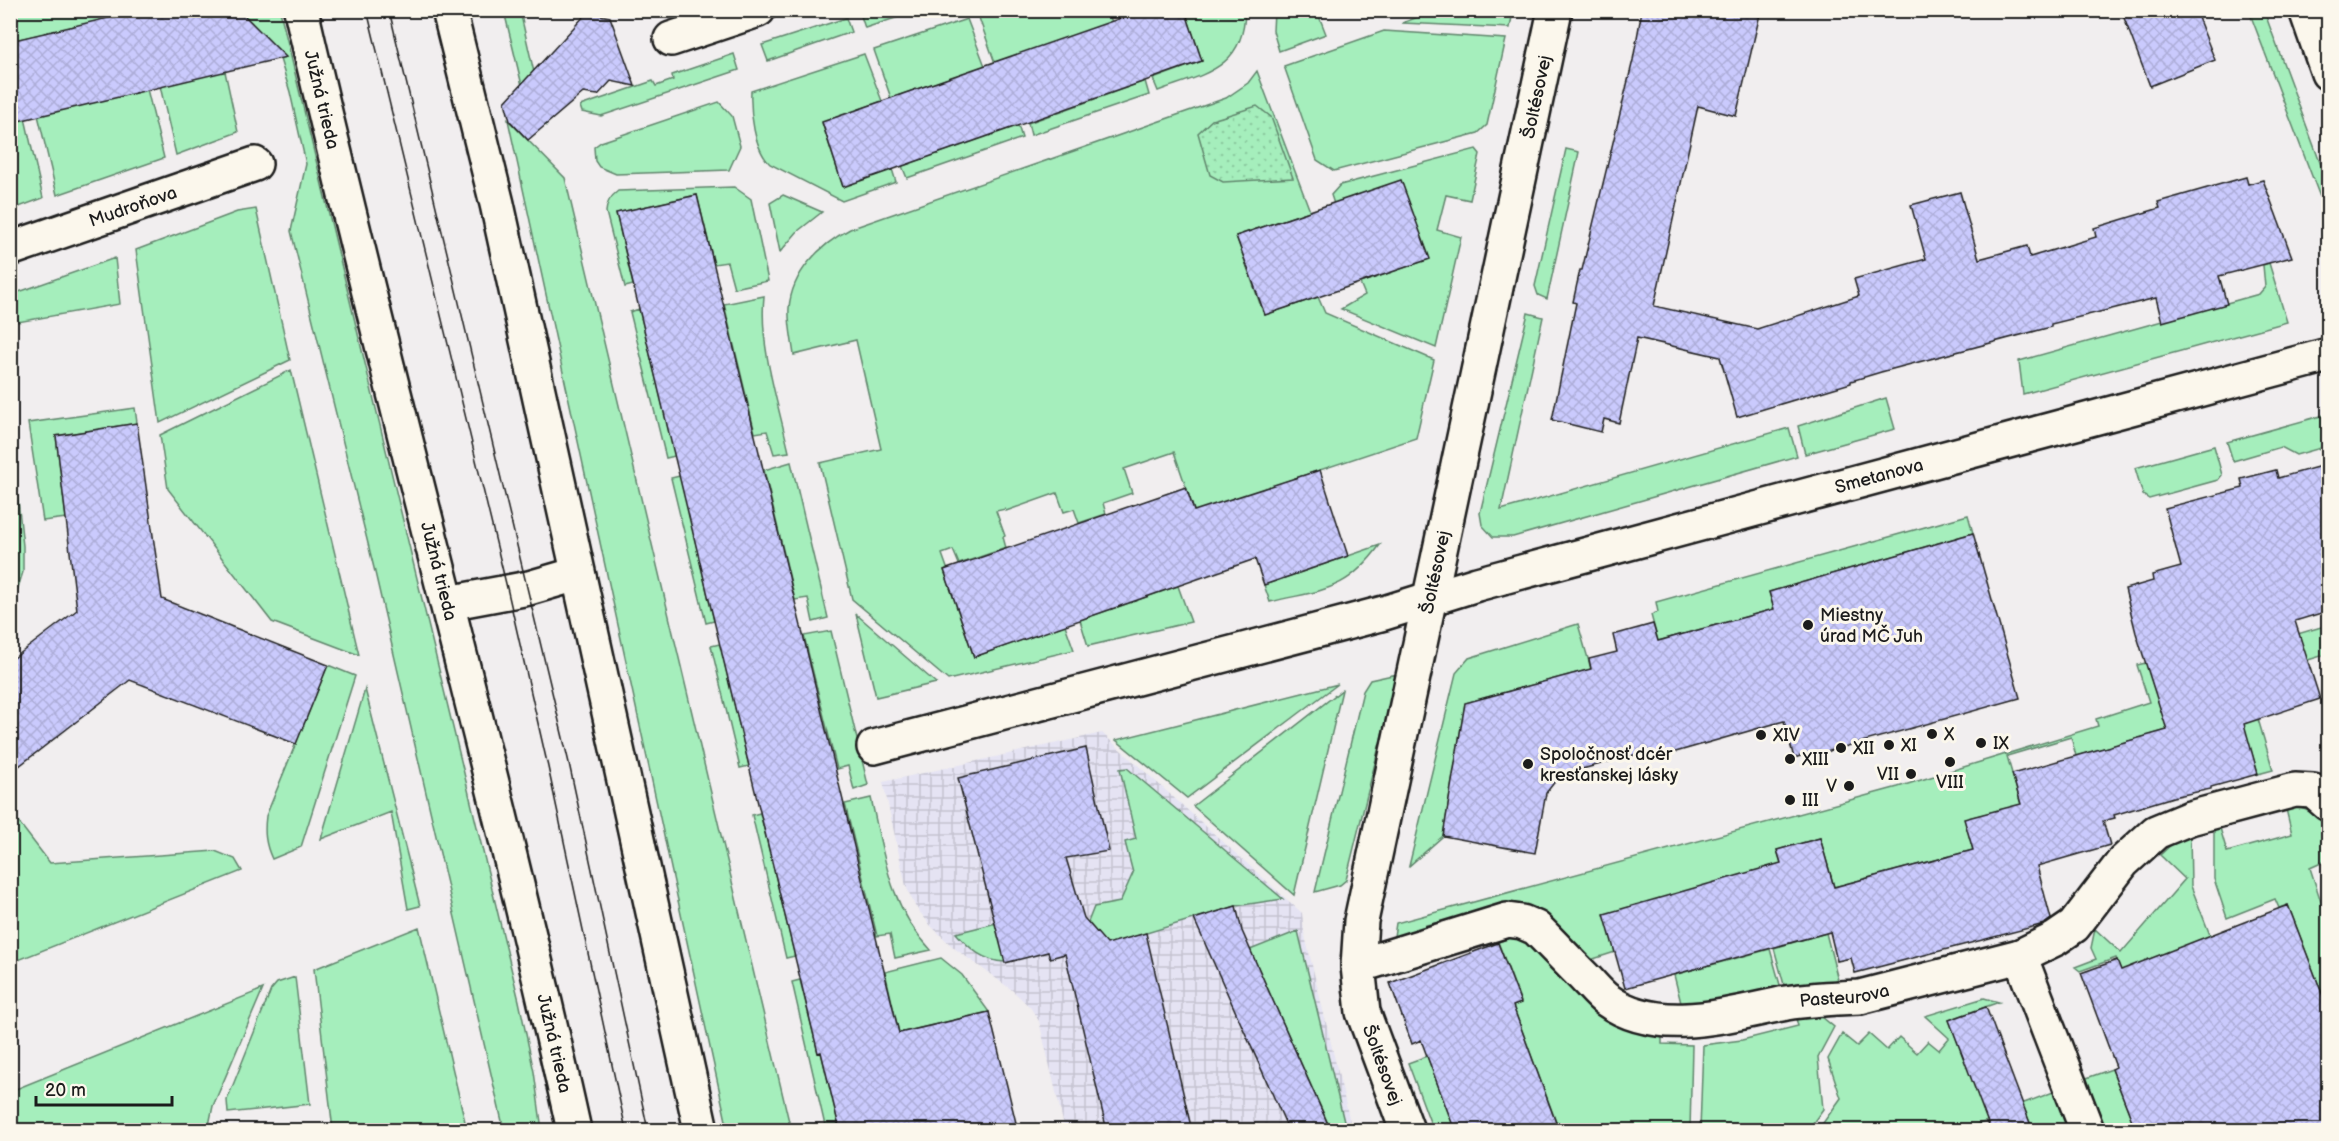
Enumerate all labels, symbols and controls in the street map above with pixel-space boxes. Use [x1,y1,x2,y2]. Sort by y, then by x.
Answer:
street label: Južná trieda [300,48,344,151]
street label: Šoltésovej [1516,53,1556,140]
street label: Mudroňova [86,181,180,231]
street label: Smetanova [1832,454,1925,498]
street label: Južná trieda [416,520,462,623]
street label: Šoltésovej [1415,529,1454,616]
place label: Miestny úrad MČ Juh [1820,605,1923,647]
marker: Miestny úrad MČ Juh [1801,618,1815,632]
place label: X [1943,724,1955,745]
place label: XIV [1772,725,1800,746]
marker: X [1925,727,1939,741]
marker: XIV [1754,728,1768,742]
place label: IX [1993,733,2010,754]
place label: XI [1900,735,1917,756]
marker: IX [1974,736,1988,750]
place label: XII [1852,738,1874,759]
marker: XI [1882,738,1896,752]
marker: XII [1834,741,1848,755]
place label: Spoločnosť dcér kresťanskej lásky [1540,744,1679,786]
place label: XIII [1801,749,1829,770]
marker: XIII [1783,752,1797,766]
marker: VIII [1943,755,1957,769]
marker: Spoločnosť dcér kresťanskej lásky [1521,757,1535,771]
place label: VII [1877,764,1899,785]
marker: VII [1904,767,1918,781]
place label: VIII [1936,772,1964,793]
place label: V [1826,776,1837,797]
marker: V [1842,779,1856,793]
place label: III [1802,790,1819,811]
marker: III [1783,793,1797,807]
street label: Pasteurova [1798,979,1891,1011]
street label: Južná trieda [533,992,576,1095]
street label: Šoltésovej [1358,1021,1407,1108]
scale bar [36,1069,172,1107]
text: 20 m [45,1080,86,1101]

